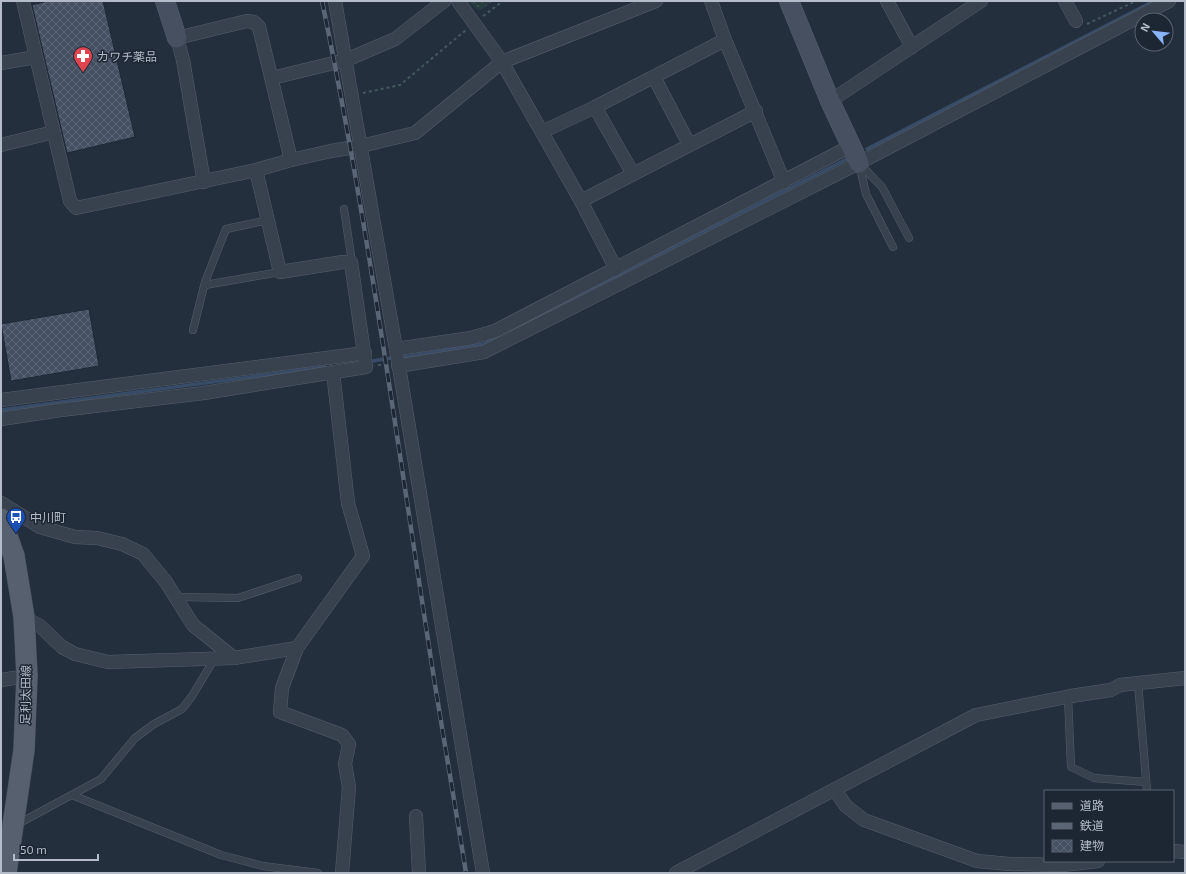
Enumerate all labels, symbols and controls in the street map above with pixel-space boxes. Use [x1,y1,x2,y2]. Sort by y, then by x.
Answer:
north arrow [1134,12,1174,52]
text: N [1137,20,1152,34]
pharmacy icon: カワチ薬品 [72,45,94,73]
place label: カワチ薬品 [97,49,157,63]
bus stop icon: 中川町 [5,506,27,534]
place label: 中川町 [30,510,66,524]
street label: 足利太田線 [17,665,33,725]
legend [1044,790,1174,862]
text: 道路 [1080,798,1104,812]
text: 鉄道 [1080,818,1104,832]
scale bar [14,836,98,862]
text: 建物 [1080,838,1104,852]
text: 50 m [20,842,47,856]

